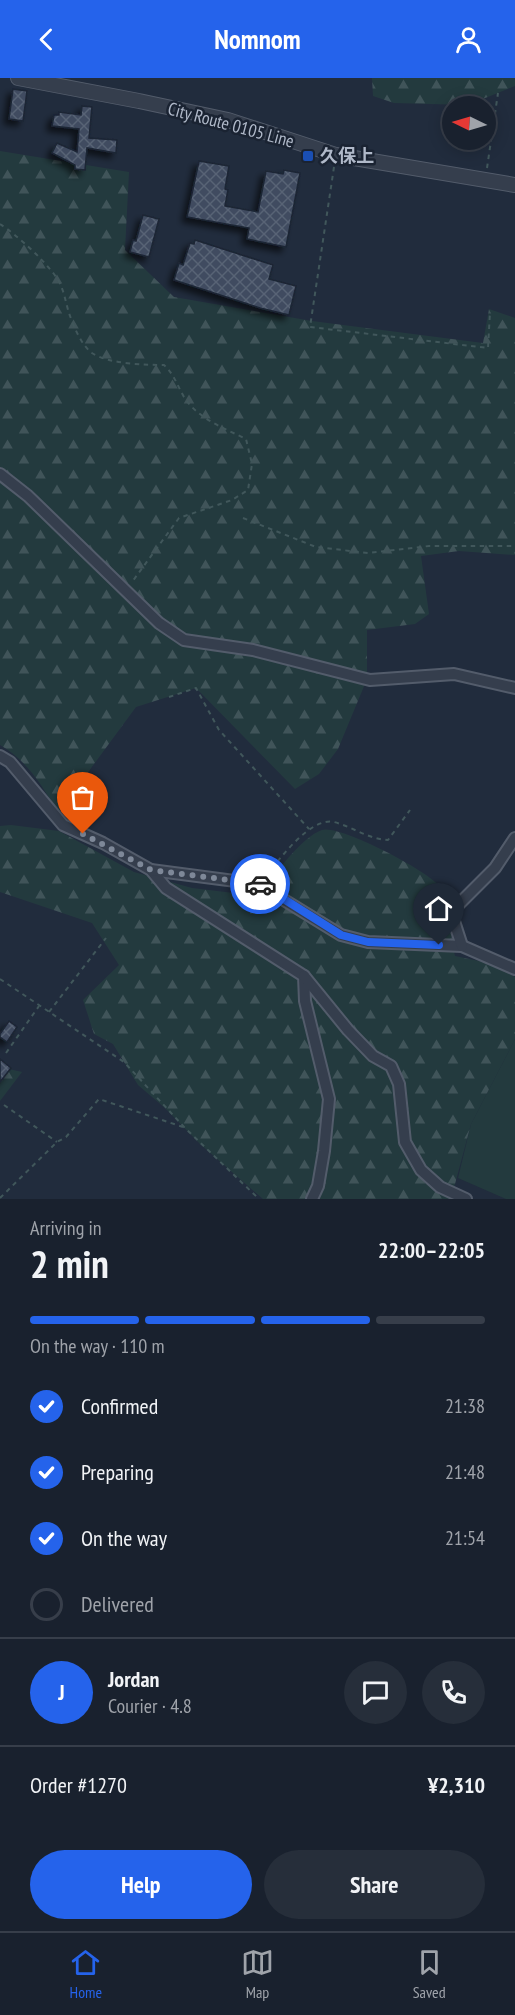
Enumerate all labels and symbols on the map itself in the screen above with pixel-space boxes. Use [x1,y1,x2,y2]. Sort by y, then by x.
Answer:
north arrow [442,96,496,150]
street label: City Route 0105 Line [166,97,297,152]
place label: 久保上 [320,144,374,167]
marker: 久保上 [301,149,315,163]
pin [57,772,108,834]
courier [230,854,290,914]
pin [413,883,464,945]

